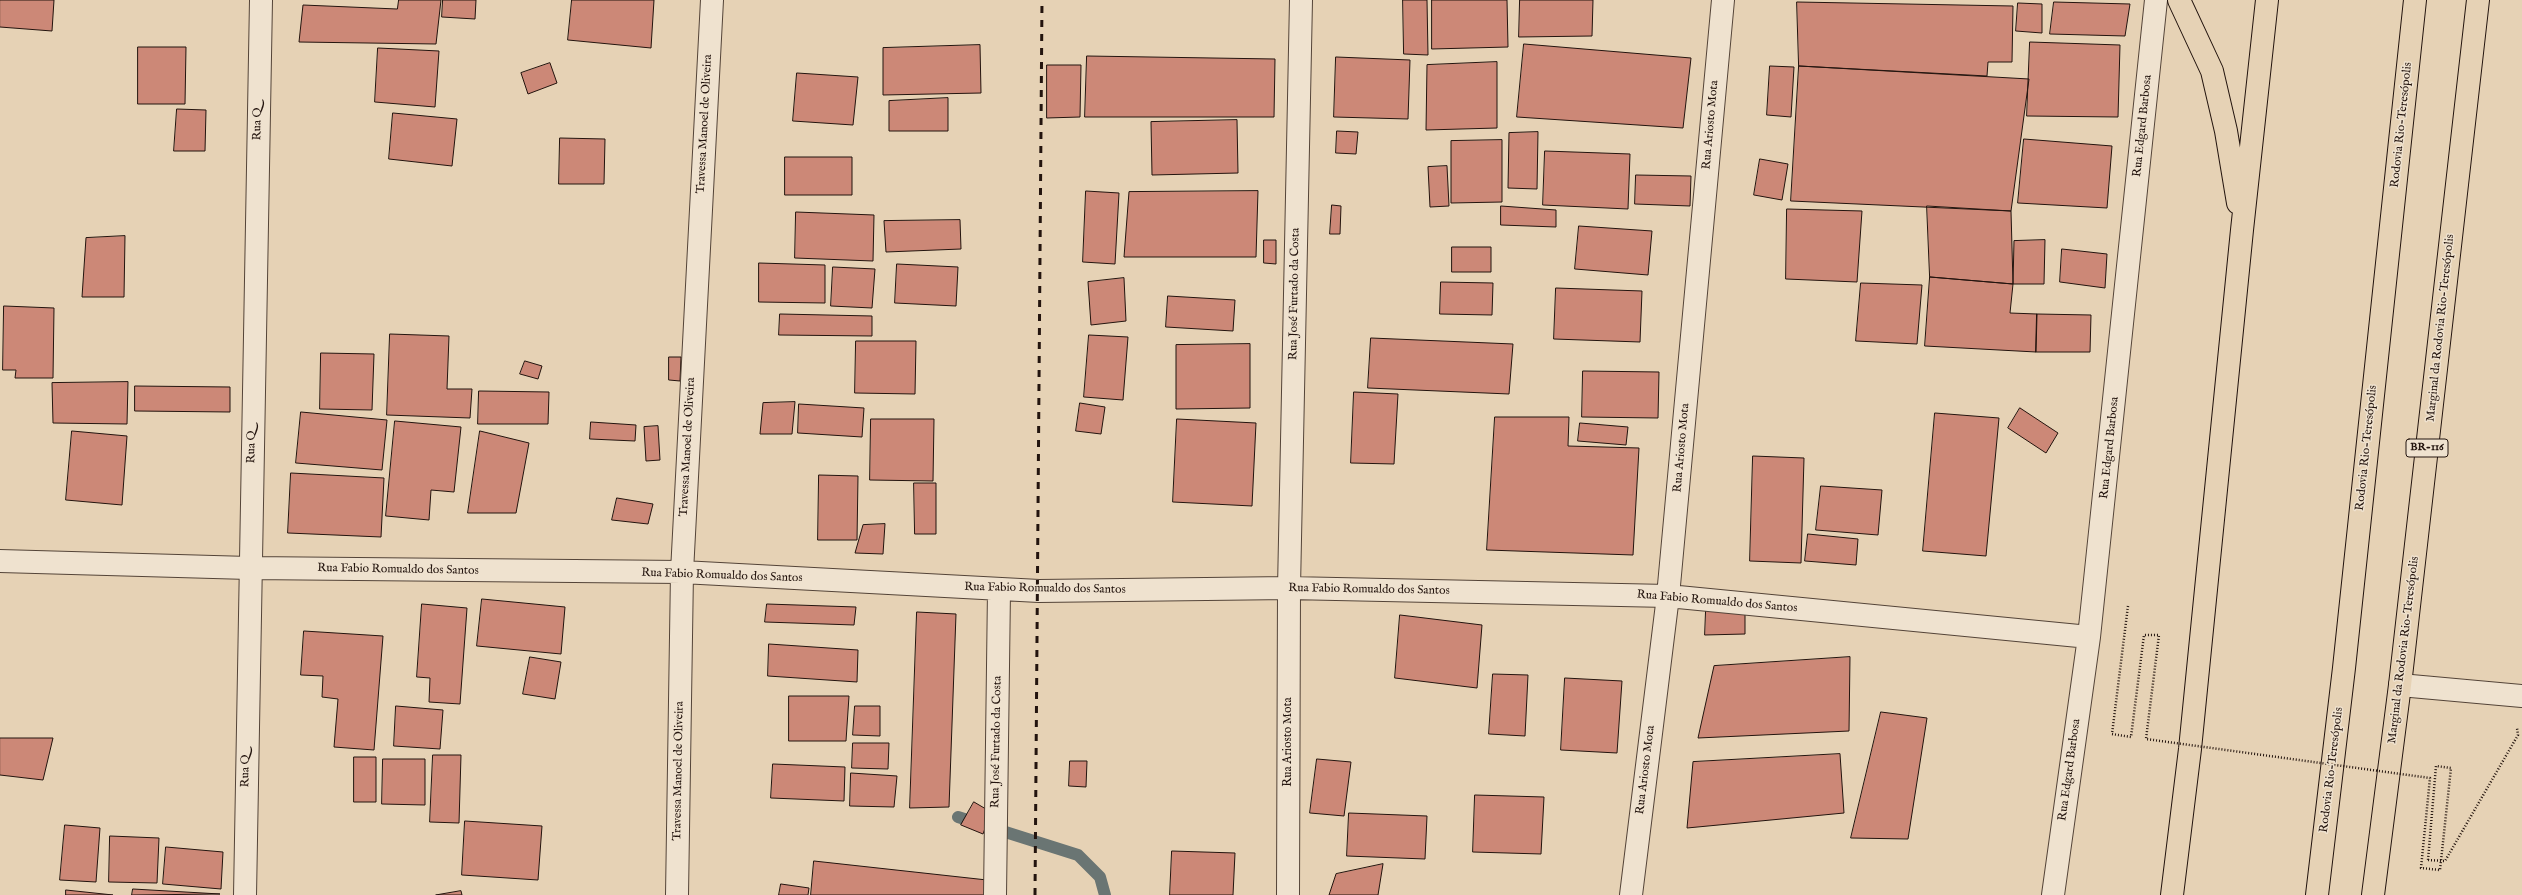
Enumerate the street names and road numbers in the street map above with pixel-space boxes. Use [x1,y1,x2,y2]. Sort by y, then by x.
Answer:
street label: Travessa Manoel de Oliveira [694,54,716,194]
street label: Rodovia Rio-Teresópolis [2388,61,2416,189]
street label: Rua Edgard Barbosa [2130,74,2156,178]
street label: Rua Ariosto Mota [1700,80,1722,170]
street label: Rua Q [251,107,265,141]
street label: Rua José Furtado da Costa [1287,228,1303,360]
street label: Marginal da Rodovia Rio-Teresópolis [2424,233,2458,423]
street label: Travessa Manoel de Oliveira [677,377,699,517]
street label: Rodovia Rio-Teresópolis [2353,384,2381,512]
street label: Rua Edgard Barbosa [2097,396,2123,500]
street label: Rua Ariosto Mota [1671,403,1693,493]
street label: Rua Q [245,430,259,464]
road number: BR-116 [2406,439,2448,457]
street label: Marginal da Rodovia Rio-Teresópolis [2385,556,2423,744]
street label: Rua Fabio Romualdo dos Santos [317,561,479,579]
street label: Rua Fabio Romualdo dos Santos [641,566,803,586]
street label: Rua Fabio Romualdo dos Santos [964,580,1126,598]
street label: Rua Fabio Romualdo dos Santos [1288,581,1450,599]
street label: Rua Fabio Romualdo dos Santos [1636,588,1798,616]
street label: Rua José Furtado da Costa [989,676,1005,808]
street label: Rua Ariosto Mota [1282,697,1296,787]
street label: Travessa Manoel de Oliveira [671,701,687,841]
street label: Rodovia Rio-Teresópolis [2317,706,2347,834]
street label: Rua Edgard Barbosa [2056,718,2084,822]
street label: Rua Ariosto Mota [1633,725,1659,815]
street label: Rua Q [239,754,253,788]

